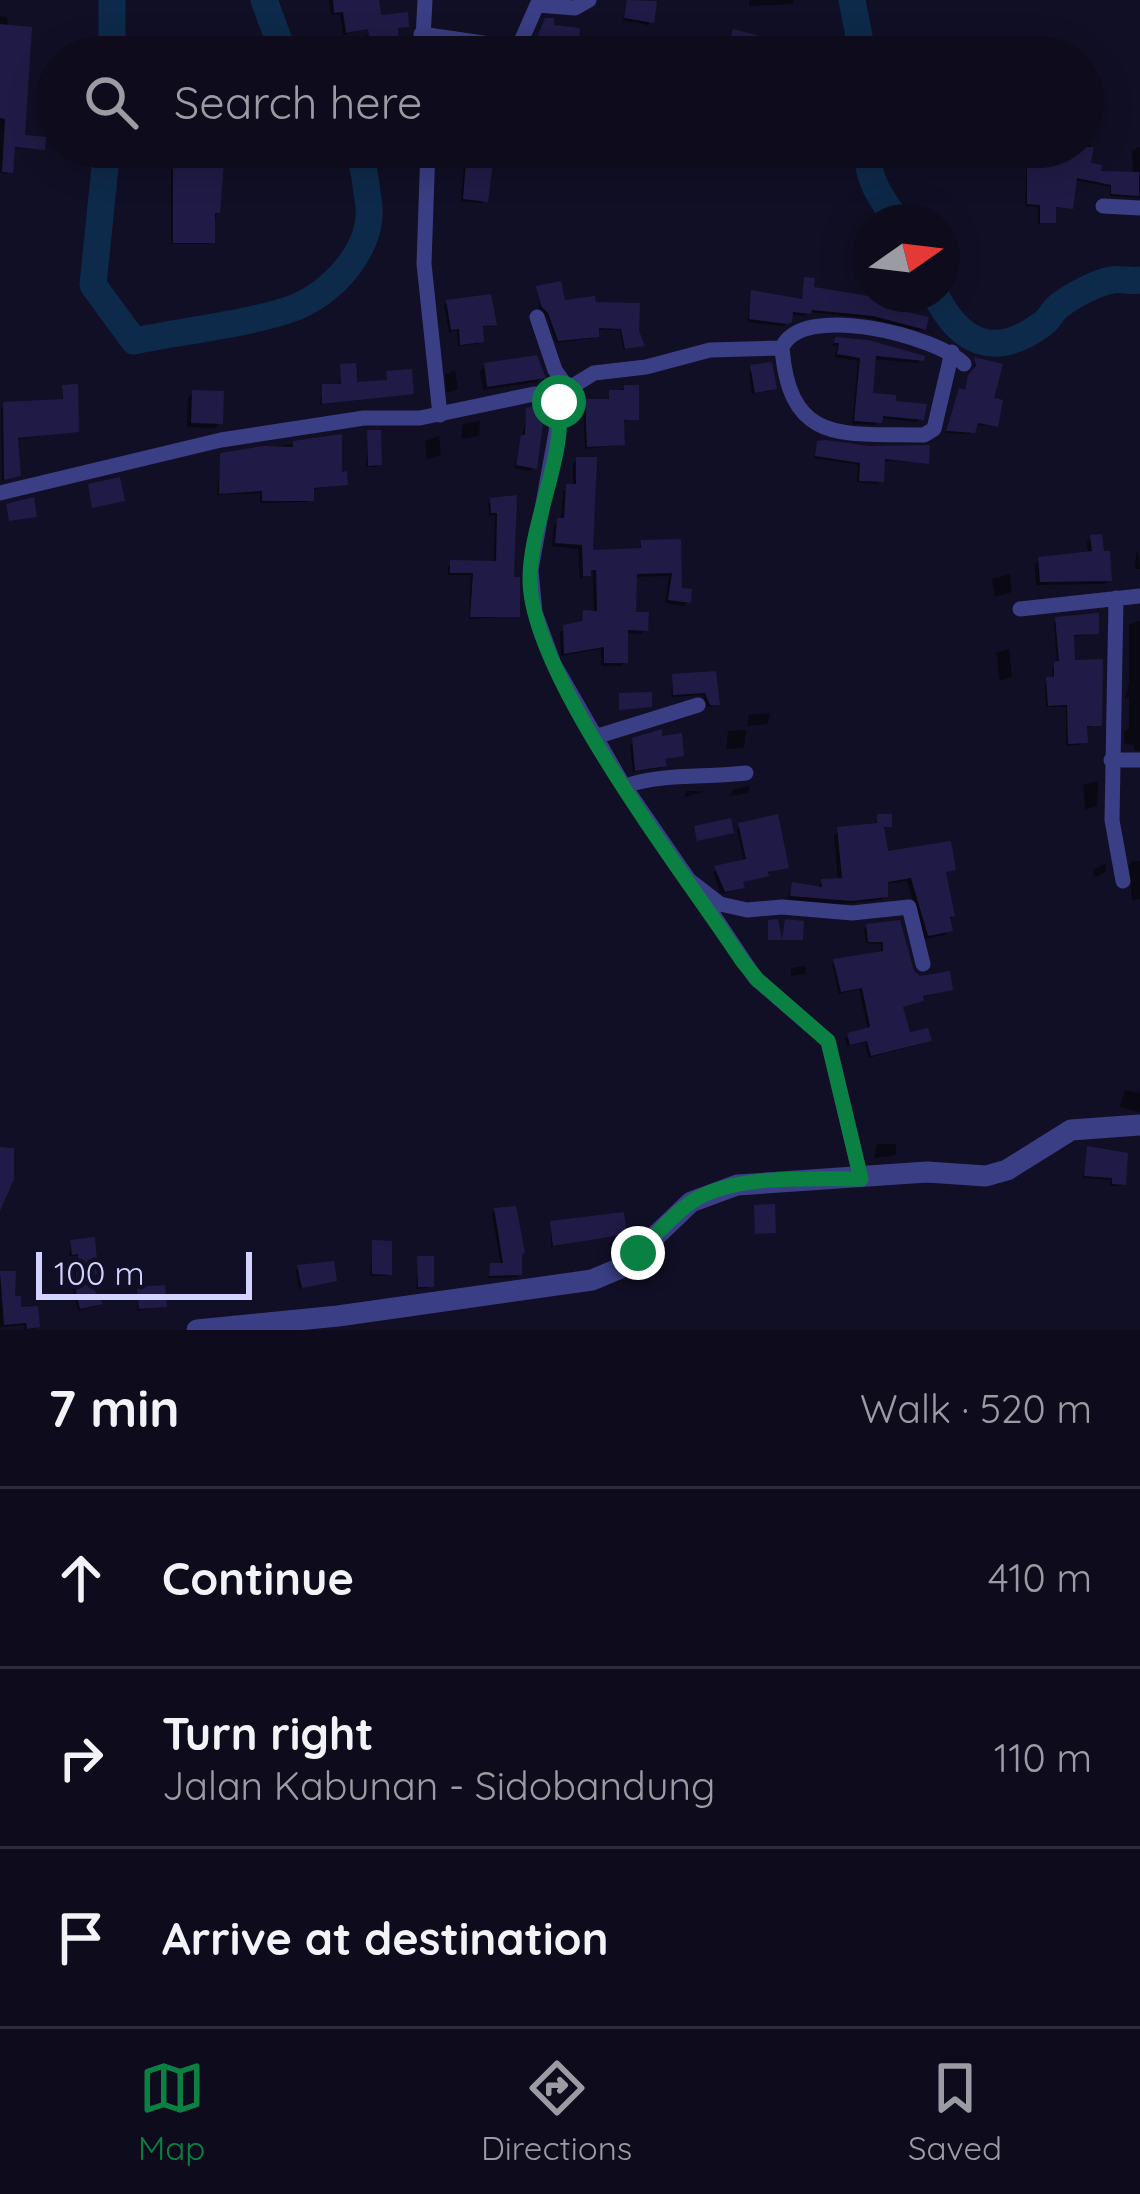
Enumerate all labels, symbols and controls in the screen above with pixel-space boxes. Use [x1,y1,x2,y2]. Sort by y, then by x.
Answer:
search box [36,36,1104,168]
icon: search [78,69,144,135]
text: Search here [174,74,422,130]
north arrow [852,204,960,312]
route start [532,375,586,429]
route end [611,1226,665,1280]
scale bar [36,1246,252,1299]
text: 100 m [54,1252,145,1293]
text: 7 min [48,1376,180,1440]
text: Walk · 520 m [860,1384,1092,1433]
icon: ahead [48,1545,114,1611]
text: Continue [162,1550,354,1606]
text: 410 m [988,1553,1092,1602]
text: Turn right [162,1705,374,1761]
icon: right [48,1725,114,1791]
text: 110 m [994,1733,1092,1782]
text: Jalan Kabunan - Sidobandung [162,1761,715,1810]
icon: arrive [48,1905,114,1971]
text: Arrive at destination [162,1910,608,1966]
tab: Map [138,2055,205,2168]
tab: Directions [481,2055,632,2168]
tab: Saved [908,2055,1002,2168]

